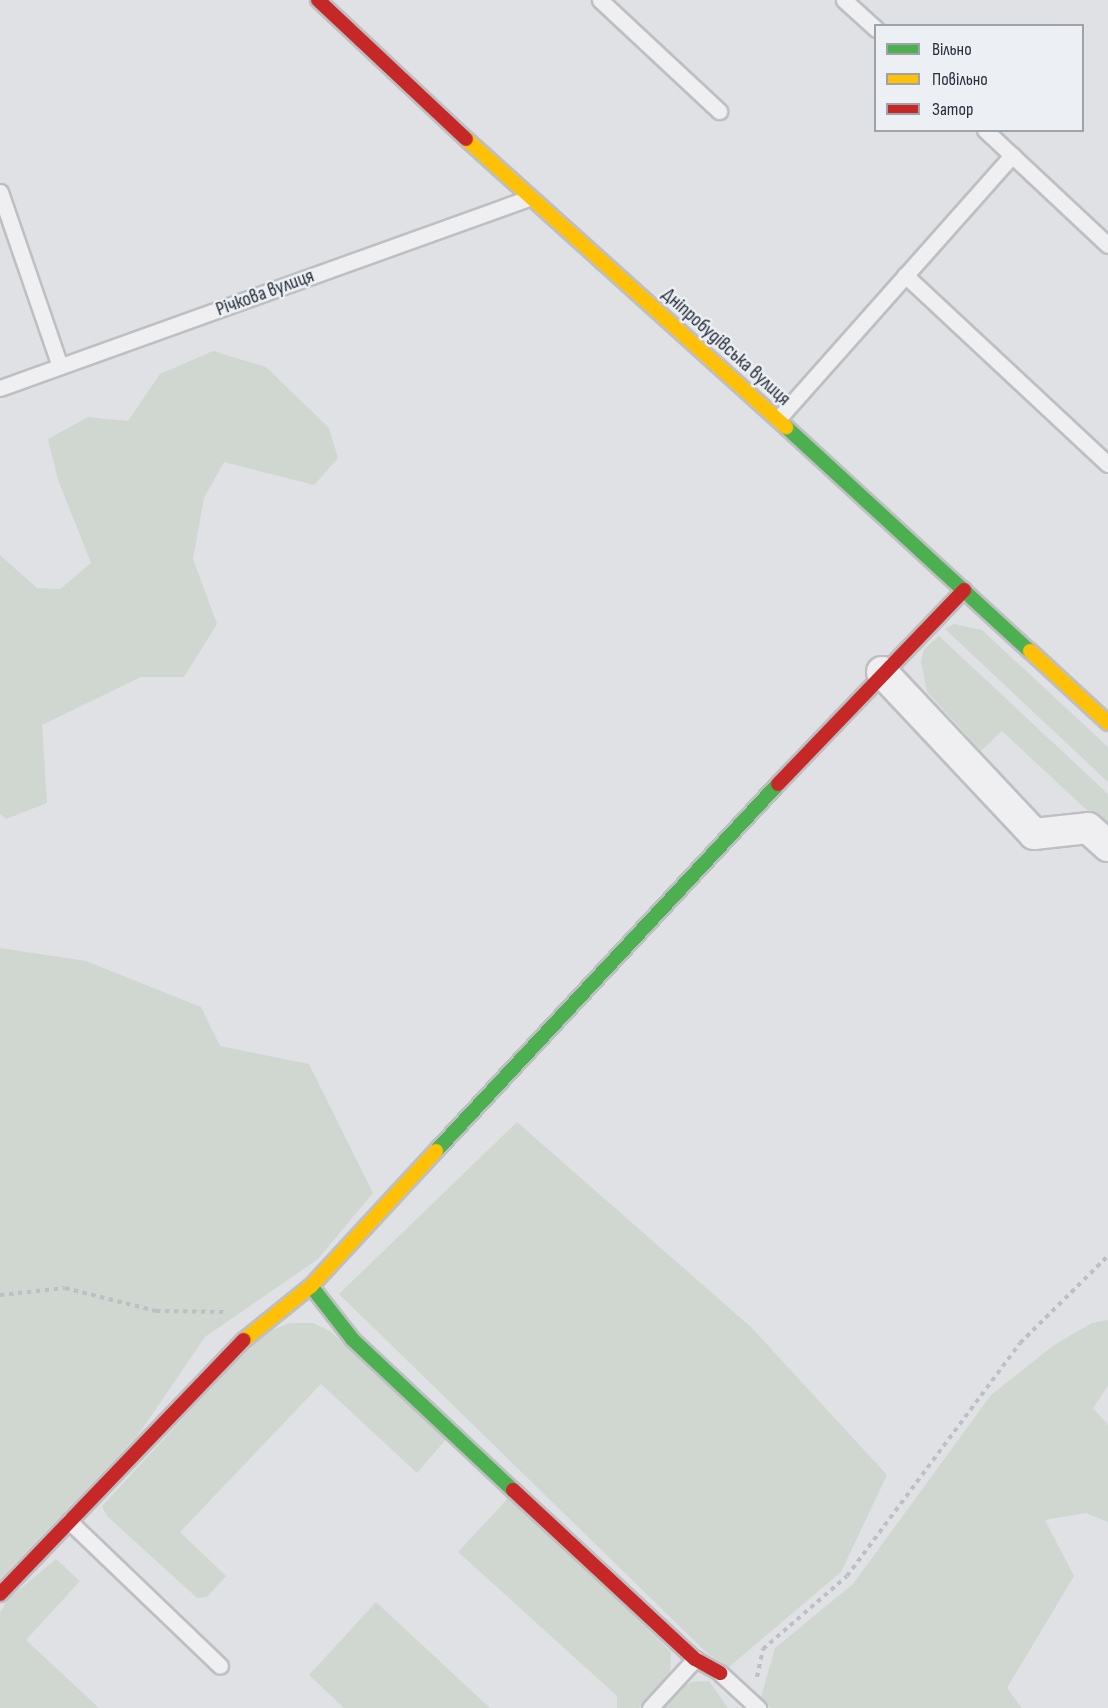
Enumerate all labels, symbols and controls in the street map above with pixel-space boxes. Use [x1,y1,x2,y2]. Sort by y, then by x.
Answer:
legend [874,24,1084,132]
text: Вільно [932,39,972,60]
text: Повільно [932,69,988,90]
text: Затор [932,99,973,120]
street label: Річкова вулиця [213,264,317,322]
street label: Дніпробудівська вулиця [657,283,795,411]

